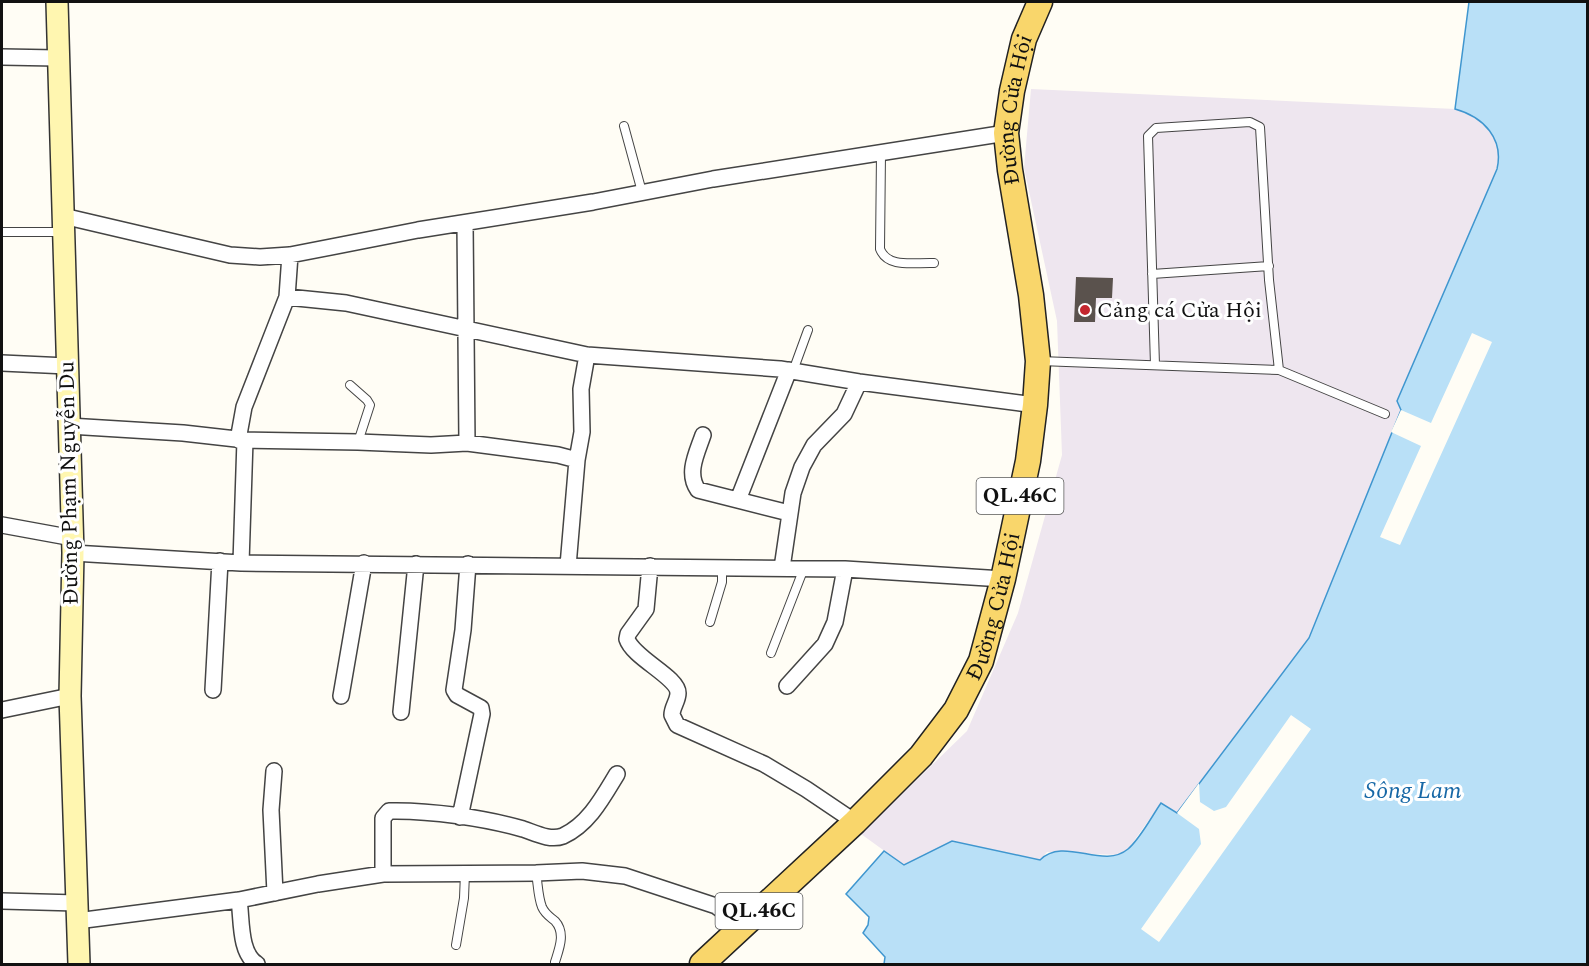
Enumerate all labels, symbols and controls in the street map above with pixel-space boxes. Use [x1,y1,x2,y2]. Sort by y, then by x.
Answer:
street label: Đường Cửa Hội [989,29,1041,188]
place label: Cảng cá Cửa Hội [1097,294,1262,327]
marker: Cảng cá Cửa Hội [1078,303,1092,317]
street label: Đường Phạm Nguyễn Du [50,361,88,605]
road number: QL.46C [976,478,1064,514]
street label: Đường Cửa Hội [957,529,1029,687]
water label: Sông Lam [1364,773,1462,809]
road number: QL.46C [716,893,802,929]

